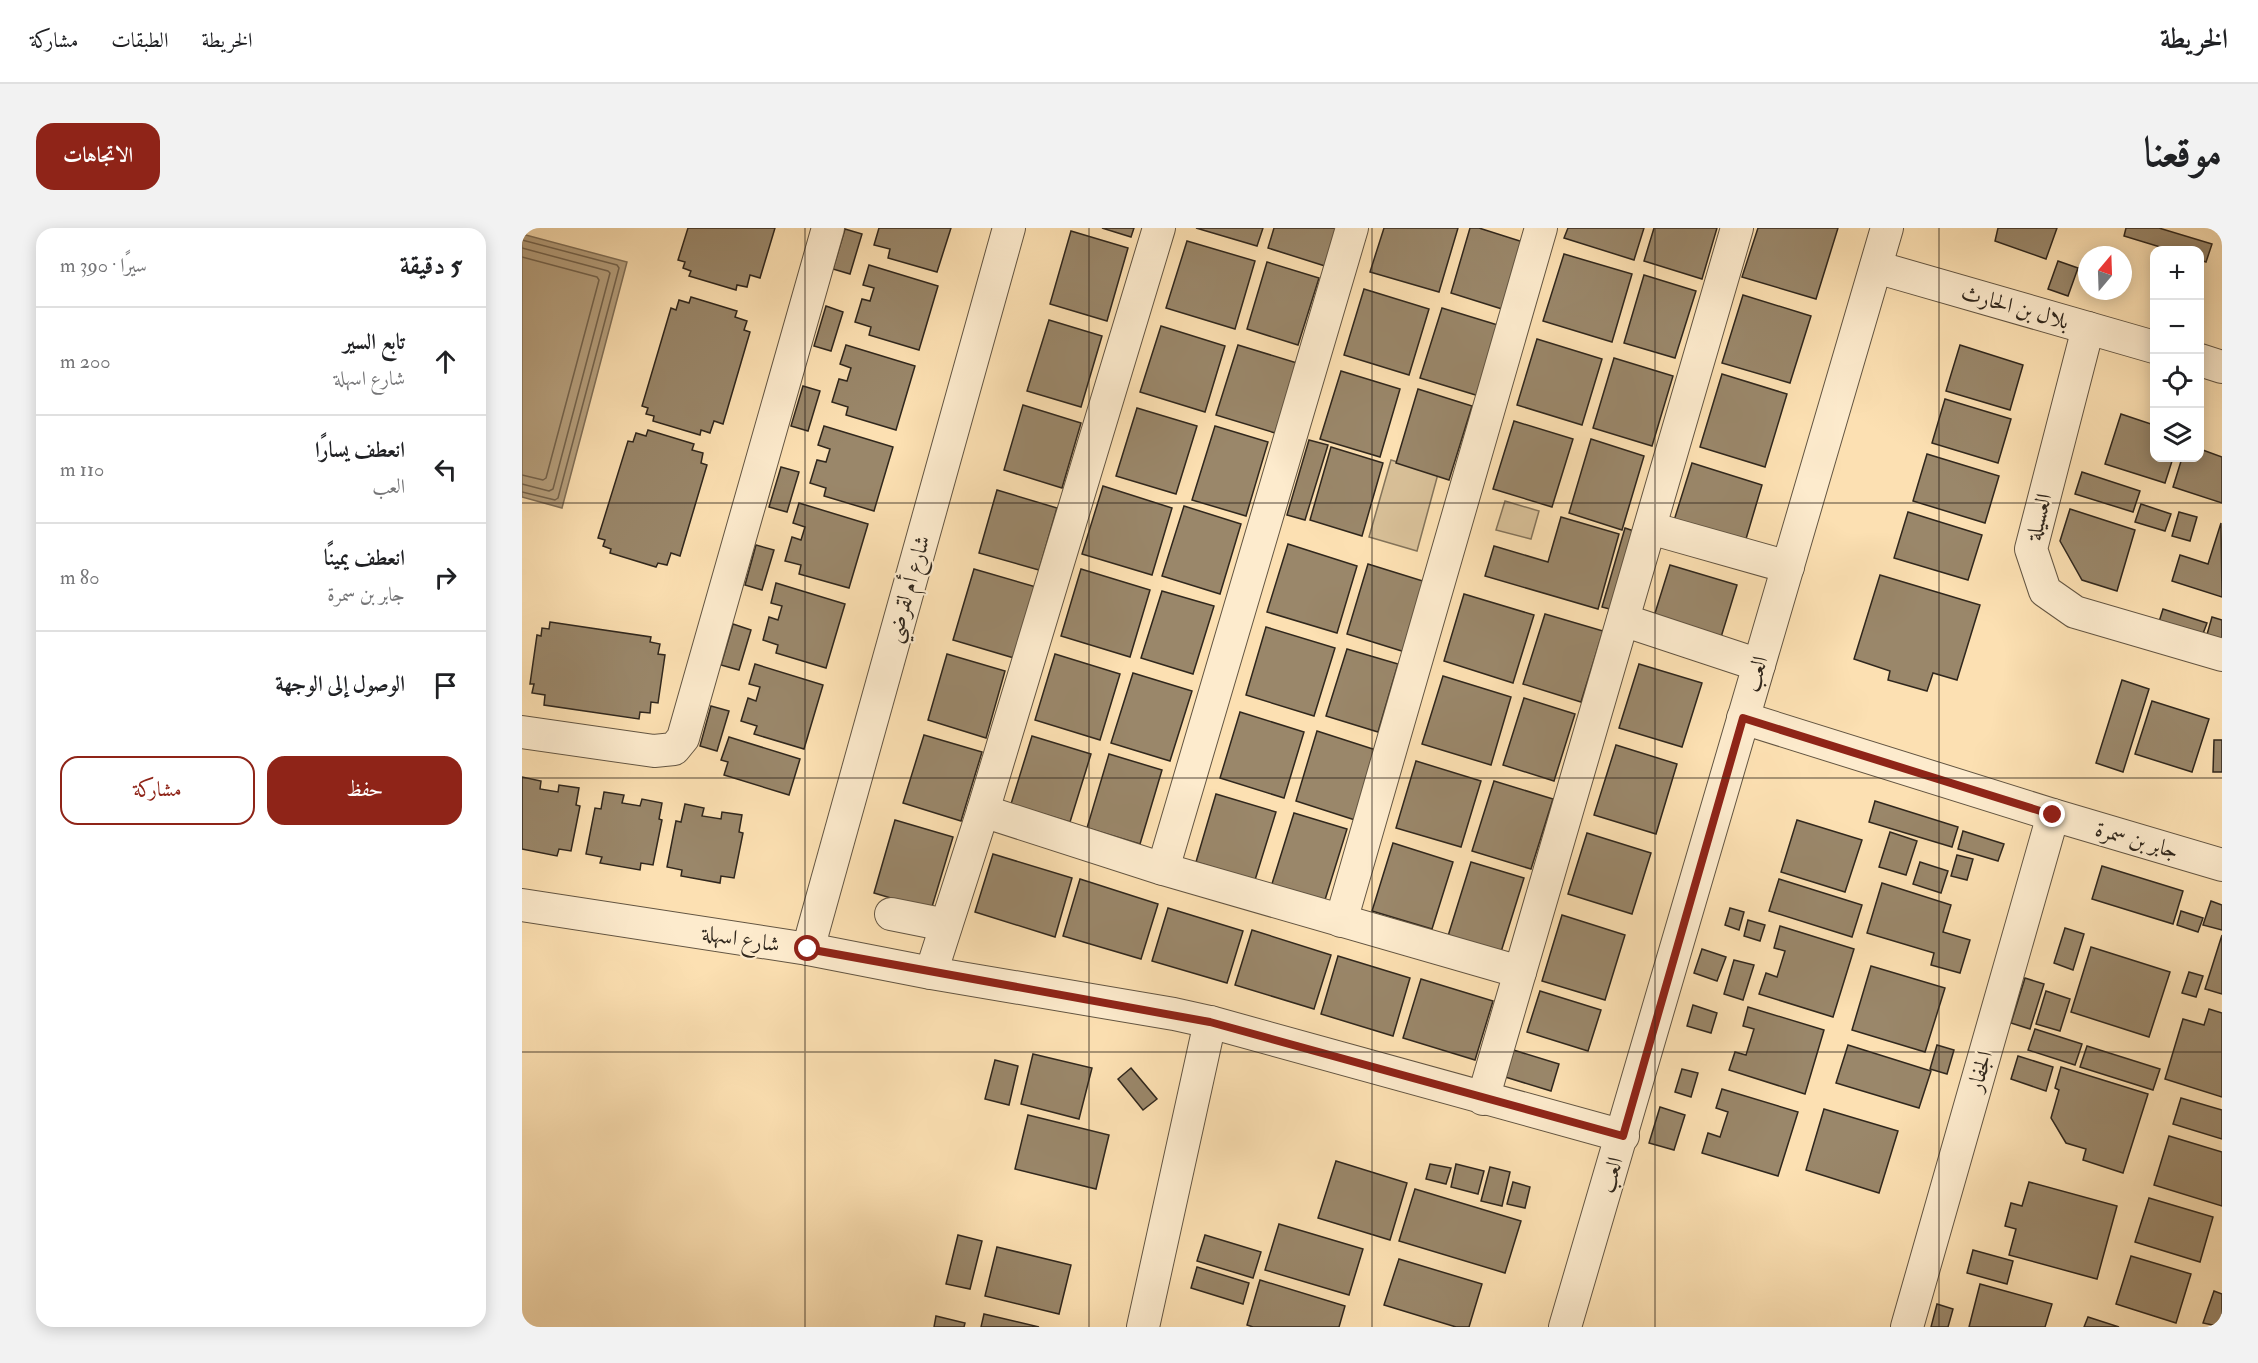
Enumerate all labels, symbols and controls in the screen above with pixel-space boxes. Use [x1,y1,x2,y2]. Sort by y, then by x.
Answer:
text: الخريطة [2160,22,2228,57]
text: مشاركة [30,27,78,54]
text: الطبقات [111,27,168,54]
text: الخريطة [201,27,253,54]
button: الاتجاهات [36,123,160,190]
text: موقعنا [2144,127,2222,179]
north arrow [2078,246,2132,300]
map controls [2150,246,2204,462]
button: + [2150,246,2204,300]
text: 5 دقيقة [400,250,462,282]
text: سيرًا · 390 m [60,253,147,278]
street label: بلال بن الحارث [1958,278,2072,336]
button: − [2150,300,2204,354]
text: تابع السير [343,328,405,356]
icon: ahead [429,345,462,378]
text: 200 m [60,349,110,374]
button: locate [2150,354,2204,408]
text: شارع اسهلة [334,366,405,391]
button: layers [2150,408,2204,462]
text: انعطف يسارًا [315,436,405,464]
icon: left [429,453,462,486]
text: 110 m [60,457,104,482]
text: العب [372,474,405,499]
street label: العسيلة [2019,491,2058,544]
street label: شارع أم لقرضي [877,532,942,647]
text: انعطف يمينًا [324,544,405,572]
icon: right [429,561,462,594]
text: 80 m [60,565,99,590]
text: جابر بن سمرة [327,582,405,607]
street label: العب [1738,653,1774,695]
icon: arrive [429,669,462,702]
text: الوصول إلى الوجهة [275,670,405,698]
button: مشاركة [60,756,255,825]
button: حفظ [267,756,462,825]
route end [2039,801,2065,827]
street label: جابر بن سمرة [2092,815,2182,865]
street label: شارع اسهلة [699,919,782,963]
route start [794,935,820,961]
street label: الجفار [1960,1048,1999,1096]
street label: العب [1592,1154,1630,1196]

